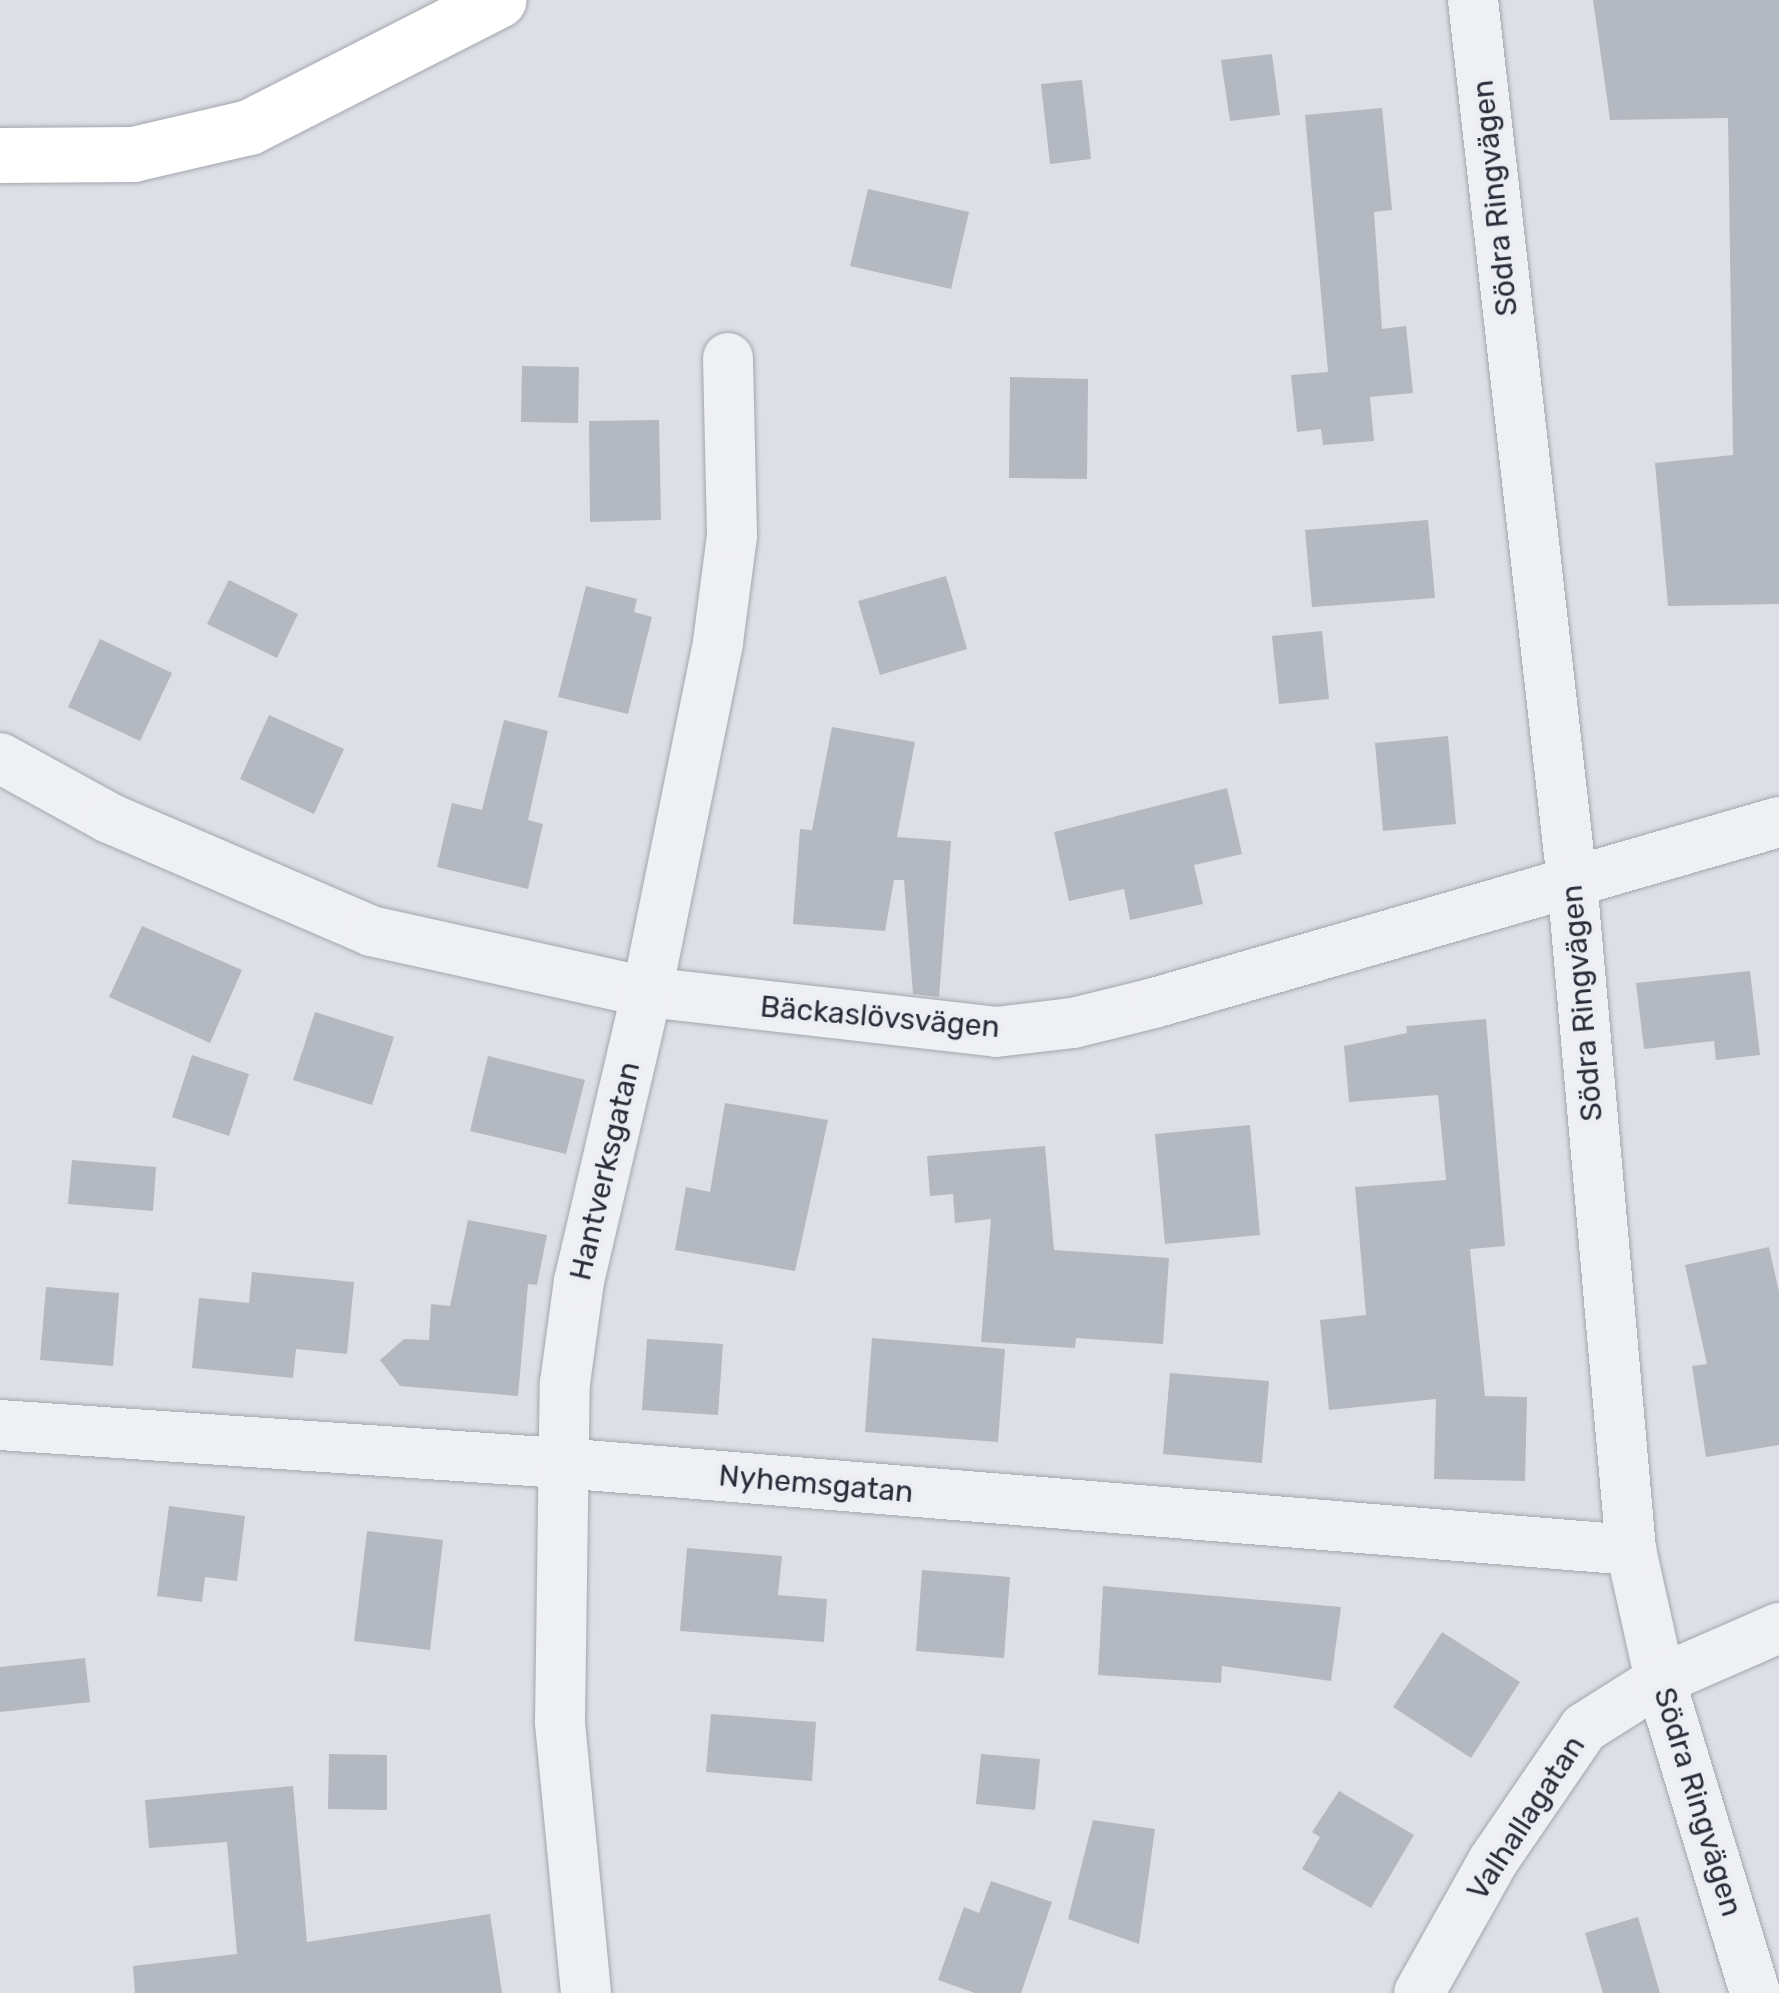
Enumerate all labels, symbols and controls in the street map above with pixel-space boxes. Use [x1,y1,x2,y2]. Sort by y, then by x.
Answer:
street label: Södra Ringvägen [1465,78,1525,318]
street label: Södra Ringvägen [1554,883,1610,1123]
street label: Bäckaslövsvägen [759,989,1001,1045]
street label: Hantverksgatan [562,1058,648,1284]
street label: Nyhemsgatan [717,1458,915,1510]
street label: Södra Ringvägen [1646,1683,1750,1921]
street label: Valhallagatan [1460,1729,1592,1907]

